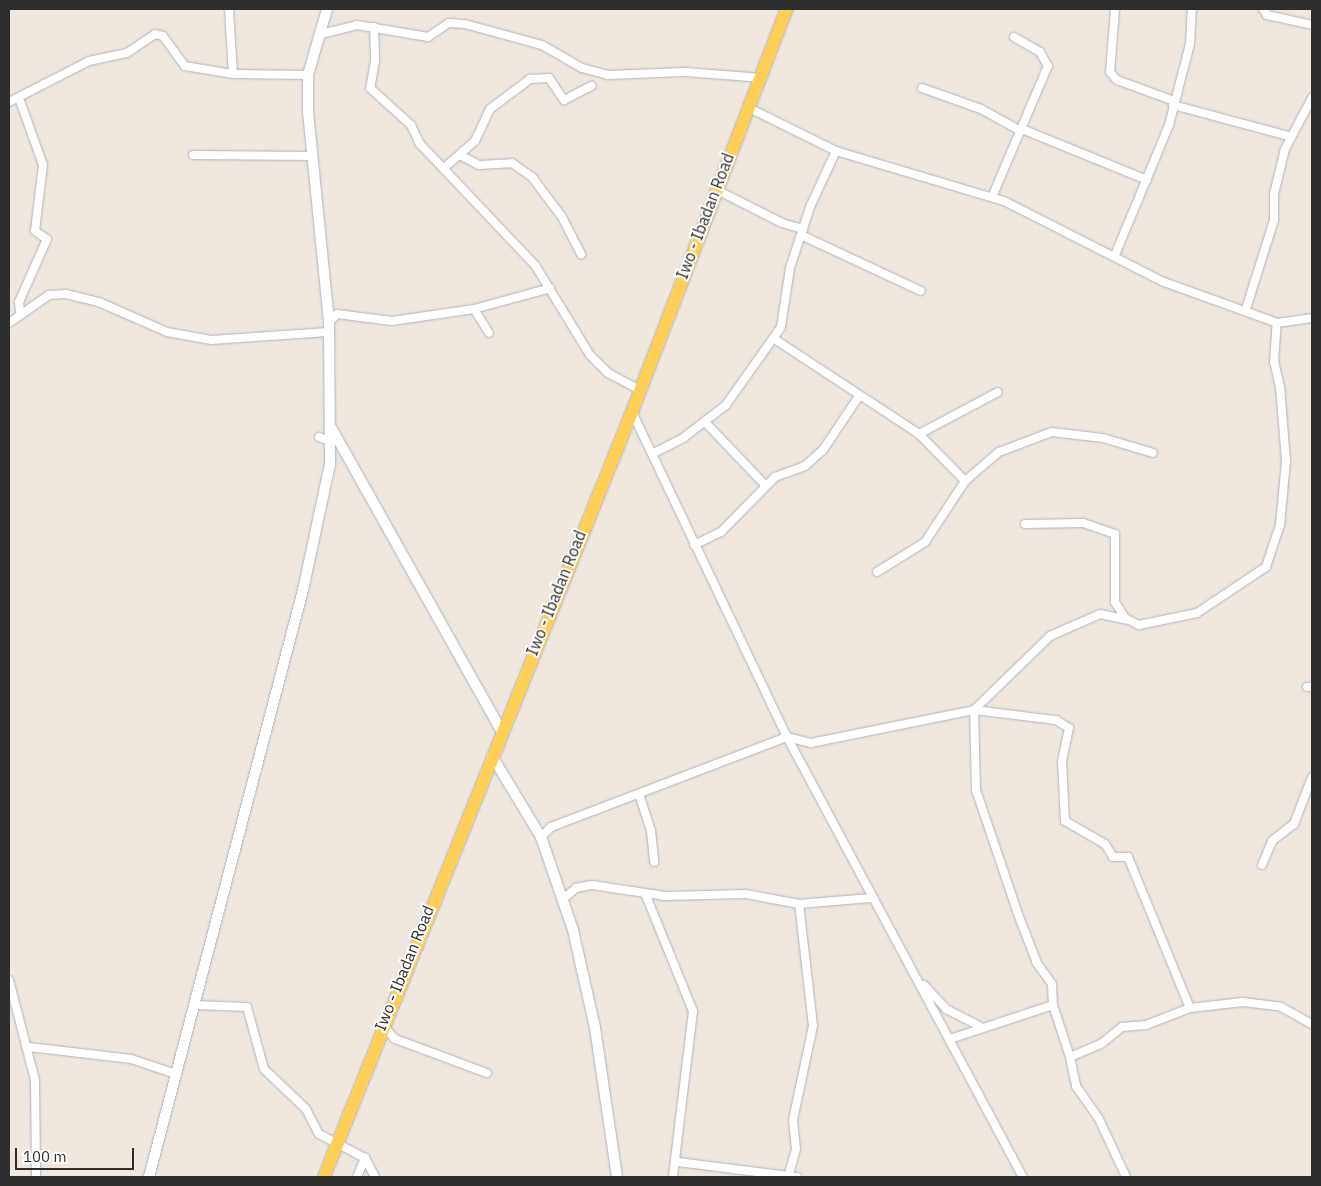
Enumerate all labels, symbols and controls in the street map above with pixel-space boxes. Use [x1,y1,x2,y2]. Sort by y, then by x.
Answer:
street label: Iwo - Ibadan Road [672,150,738,282]
street label: Iwo - Ibadan Road [522,528,590,658]
street label: Iwo - Ibadan Road [370,903,438,1033]
scale bar [18,1138,136,1170]
text: 100 m [23,1147,67,1166]

